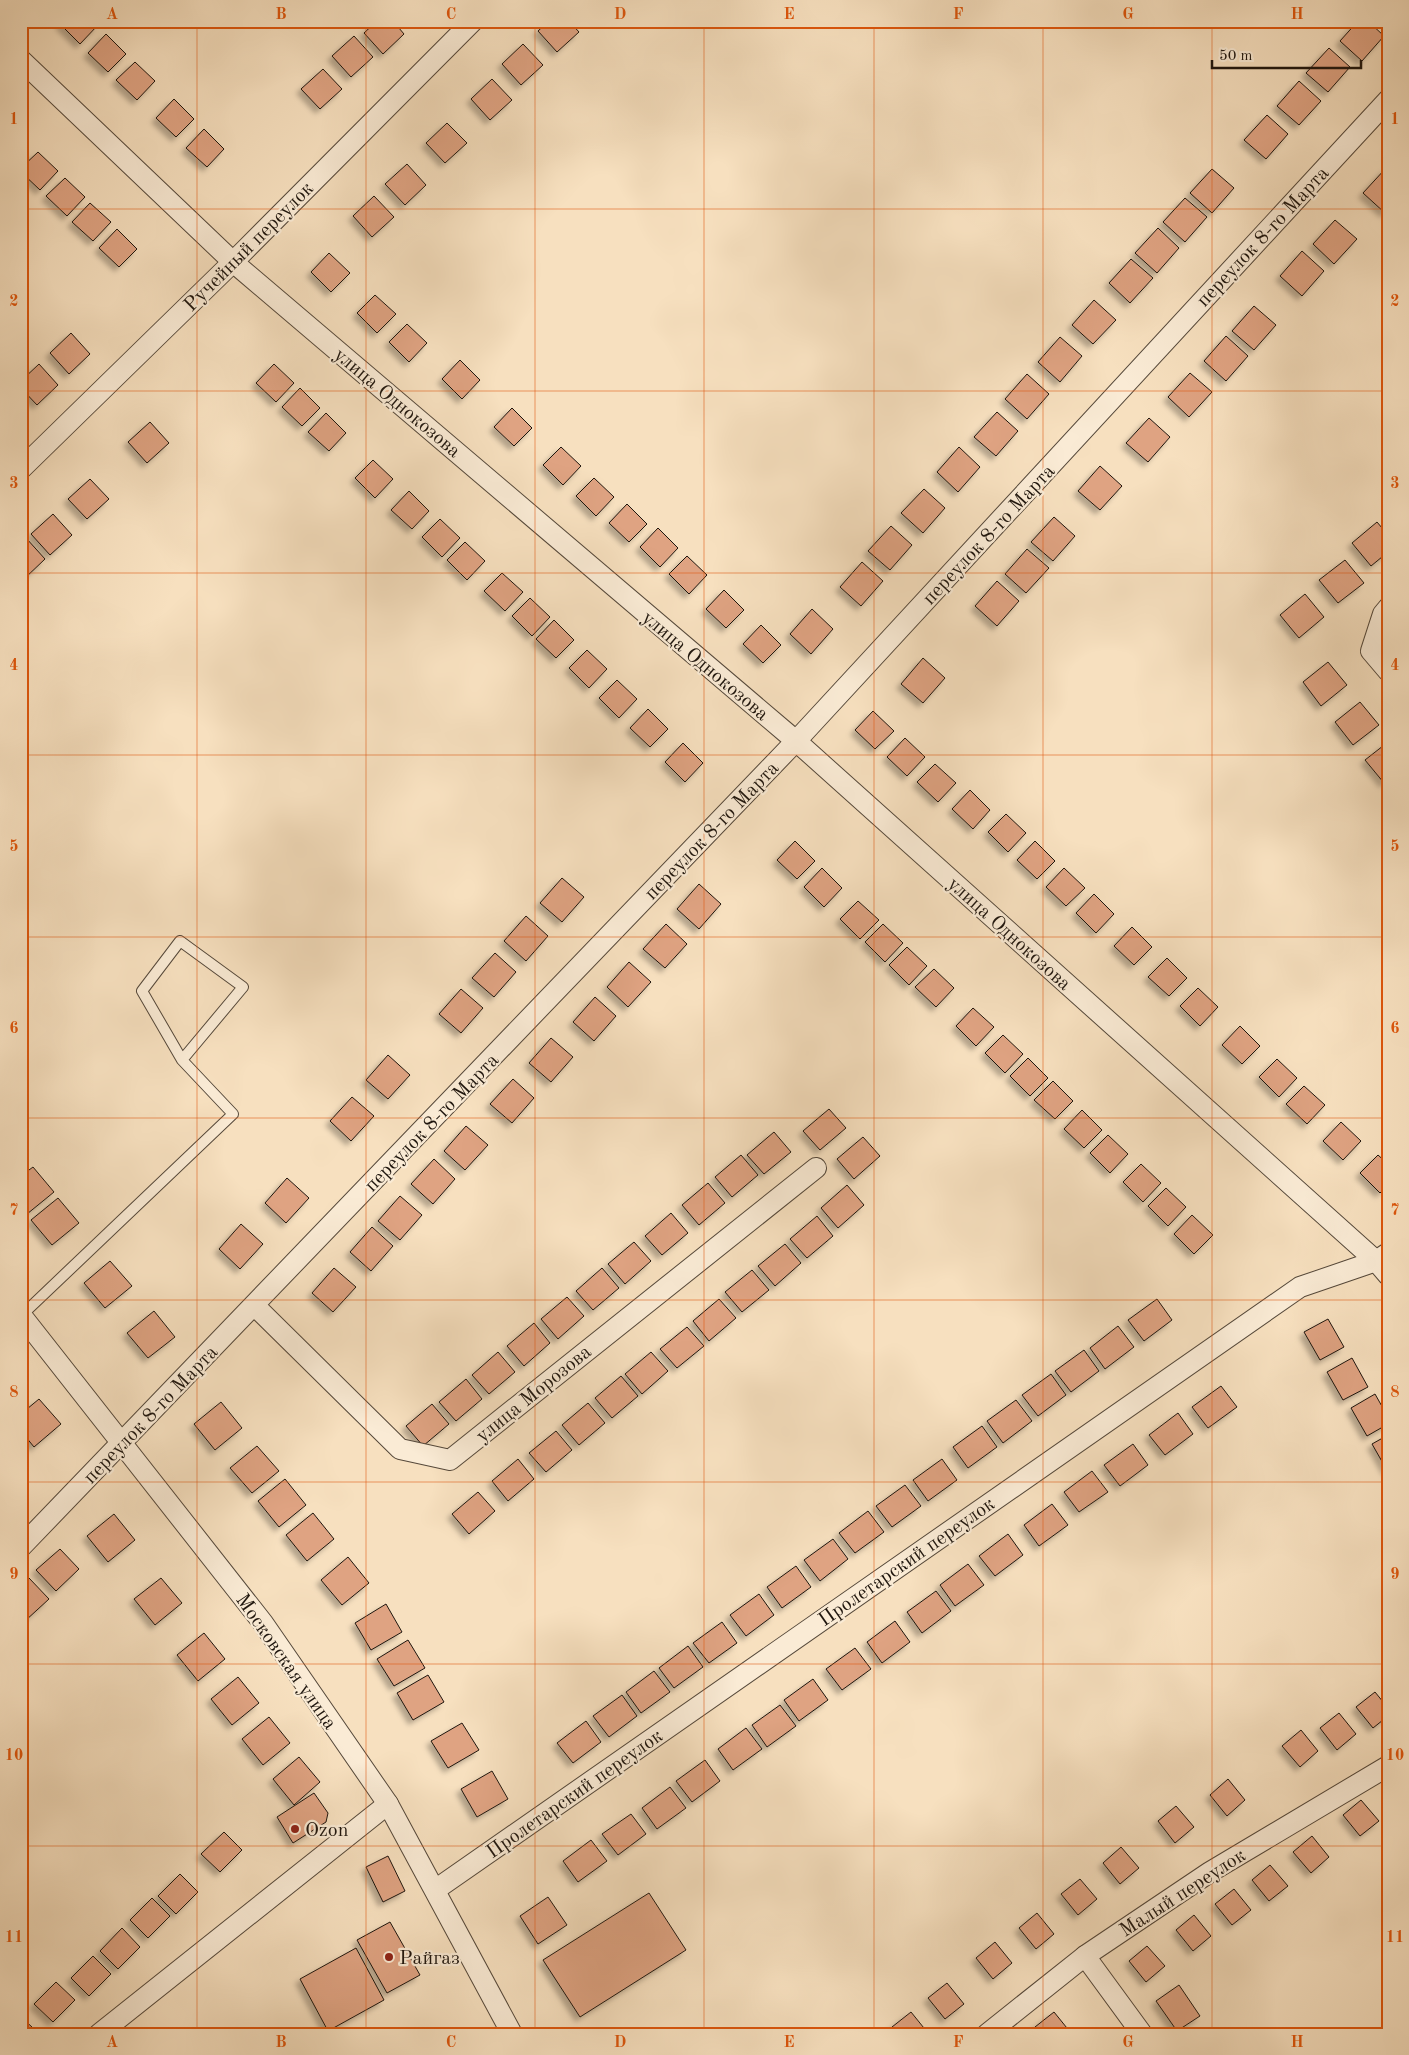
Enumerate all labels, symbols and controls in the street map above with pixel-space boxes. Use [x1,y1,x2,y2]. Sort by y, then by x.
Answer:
text: A [106,7,118,23]
text: B [275,7,287,23]
text: C [446,7,456,23]
text: D [614,7,626,23]
text: E [783,7,795,23]
text: F [953,7,964,23]
text: G [1122,7,1134,23]
text: H [1290,7,1304,23]
scale bar [1212,38,1360,70]
text: 50 m [1219,49,1253,64]
text: 1 [9,112,19,128]
text: 1 [1390,112,1400,128]
street label: переулок 8-го Марта [1194,163,1333,311]
street label: Ручейный переулок [181,179,318,316]
text: 2 [9,294,19,310]
text: 2 [1390,294,1400,310]
street label: улица Однокозова [330,345,464,462]
street label: переулок 8-го Марта [920,461,1059,609]
text: 3 [9,476,19,492]
text: 3 [1390,476,1400,492]
street label: улица Однокозова [638,608,772,725]
text: 4 [9,658,19,674]
text: 4 [1390,658,1400,674]
street label: переулок 8-го Марта [642,758,783,904]
text: 5 [9,839,19,855]
text: 5 [1390,839,1400,855]
street label: улица Однокозова [943,874,1074,995]
text: 6 [9,1021,19,1037]
text: 6 [1390,1021,1400,1037]
street label: переулок 8-го Марта [362,1050,503,1196]
text: 7 [9,1203,19,1219]
text: 7 [1390,1203,1400,1219]
street label: переулок 8-го Марта [81,1342,222,1488]
street label: улица Морозова [473,1342,596,1447]
text: 8 [9,1385,19,1401]
text: 8 [1390,1385,1400,1401]
street label: Пролетарский переулок [815,1494,999,1631]
text: 9 [9,1567,19,1583]
text: 9 [1390,1567,1400,1583]
street label: Московская улица [231,1591,340,1734]
street label: Пролетарский переулок [483,1726,667,1863]
text: 10 [5,1748,23,1764]
text: 10 [1386,1748,1404,1764]
place label: Ozon [305,1821,349,1841]
marker: Ozon [289,1823,301,1835]
street label: Малый переулок [1117,1846,1250,1942]
text: 11 [5,1930,23,1946]
text: 11 [1386,1930,1404,1946]
place label: Райгаз [399,1949,460,1969]
marker: Райгаз [383,1951,395,1963]
text: A [106,2035,118,2051]
text: B [275,2035,287,2051]
text: C [446,2035,456,2051]
text: D [614,2035,626,2051]
text: E [783,2035,795,2051]
text: F [953,2035,964,2051]
text: G [1122,2035,1134,2051]
text: H [1290,2035,1304,2051]

